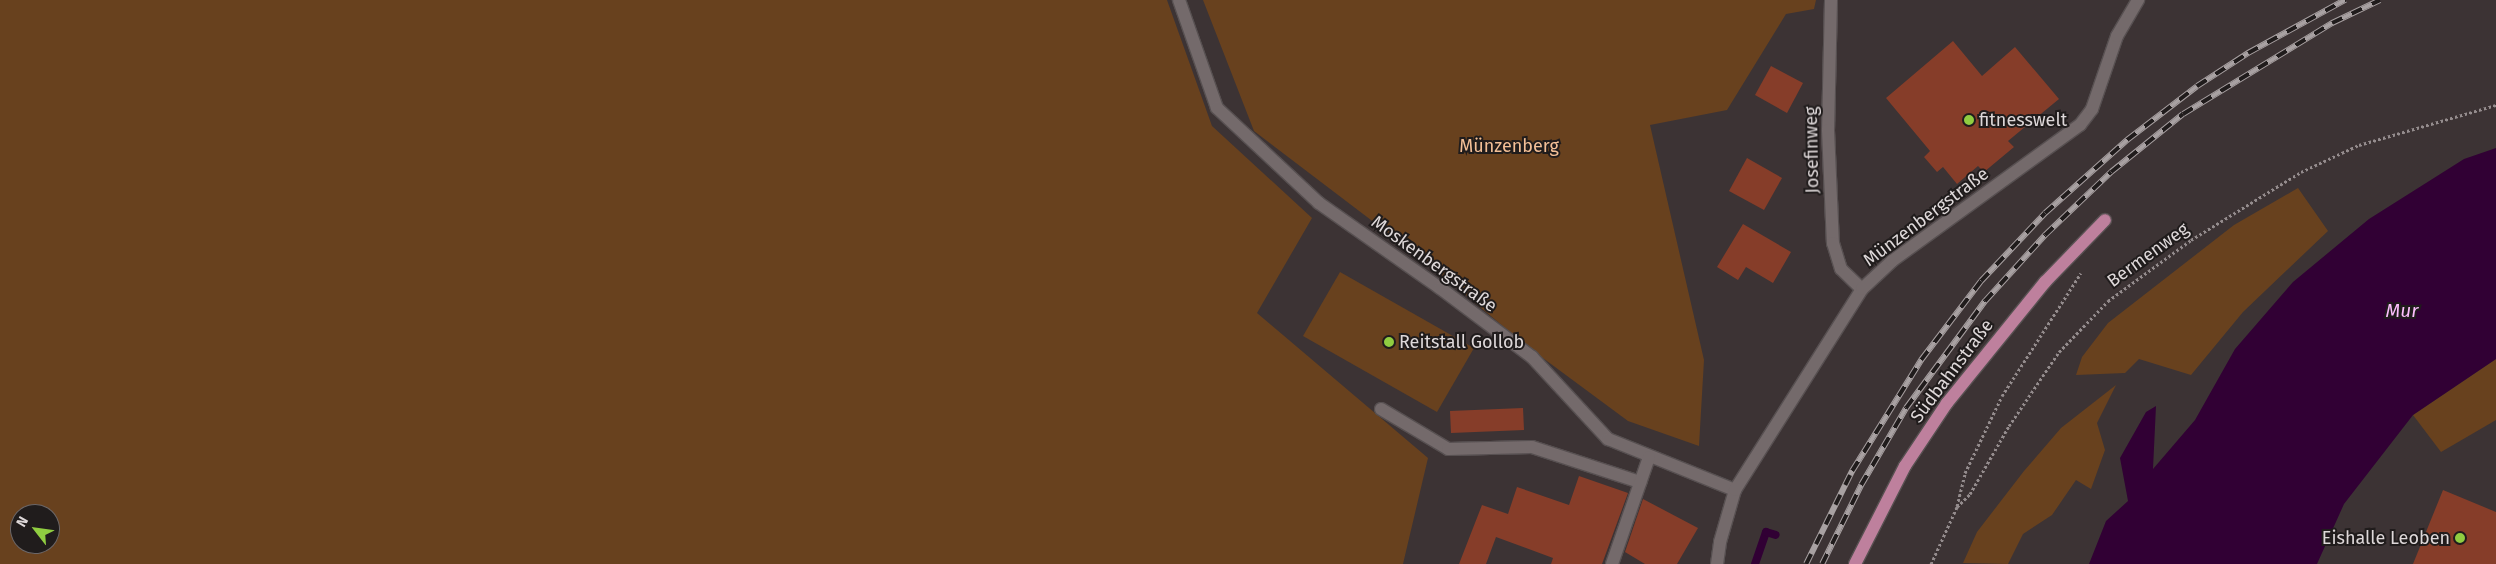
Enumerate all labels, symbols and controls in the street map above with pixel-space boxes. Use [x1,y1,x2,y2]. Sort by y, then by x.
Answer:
street label: Josefinweg [1800,106,1824,194]
place label: fitnesswelt [1979,109,2067,131]
marker: fitnesswelt [1963,114,1975,126]
park label: Münzenberg [1459,135,1559,157]
street label: Münzenbergstraße [1859,163,1993,271]
street label: Moskenbergstraße [1367,211,1501,317]
street label: Bermenweg [2103,218,2193,292]
water label: Mur [2386,300,2418,322]
street label: Südbahnstraße [1906,315,1998,427]
place label: Reitstall Gollob [1399,331,1524,353]
marker: Reitstall Gollob [1383,336,1395,348]
north arrow [10,504,60,554]
text: N [13,513,32,530]
place label: Eishalle Leoben [2322,527,2450,549]
marker: Eishalle Leoben [2454,532,2466,544]

